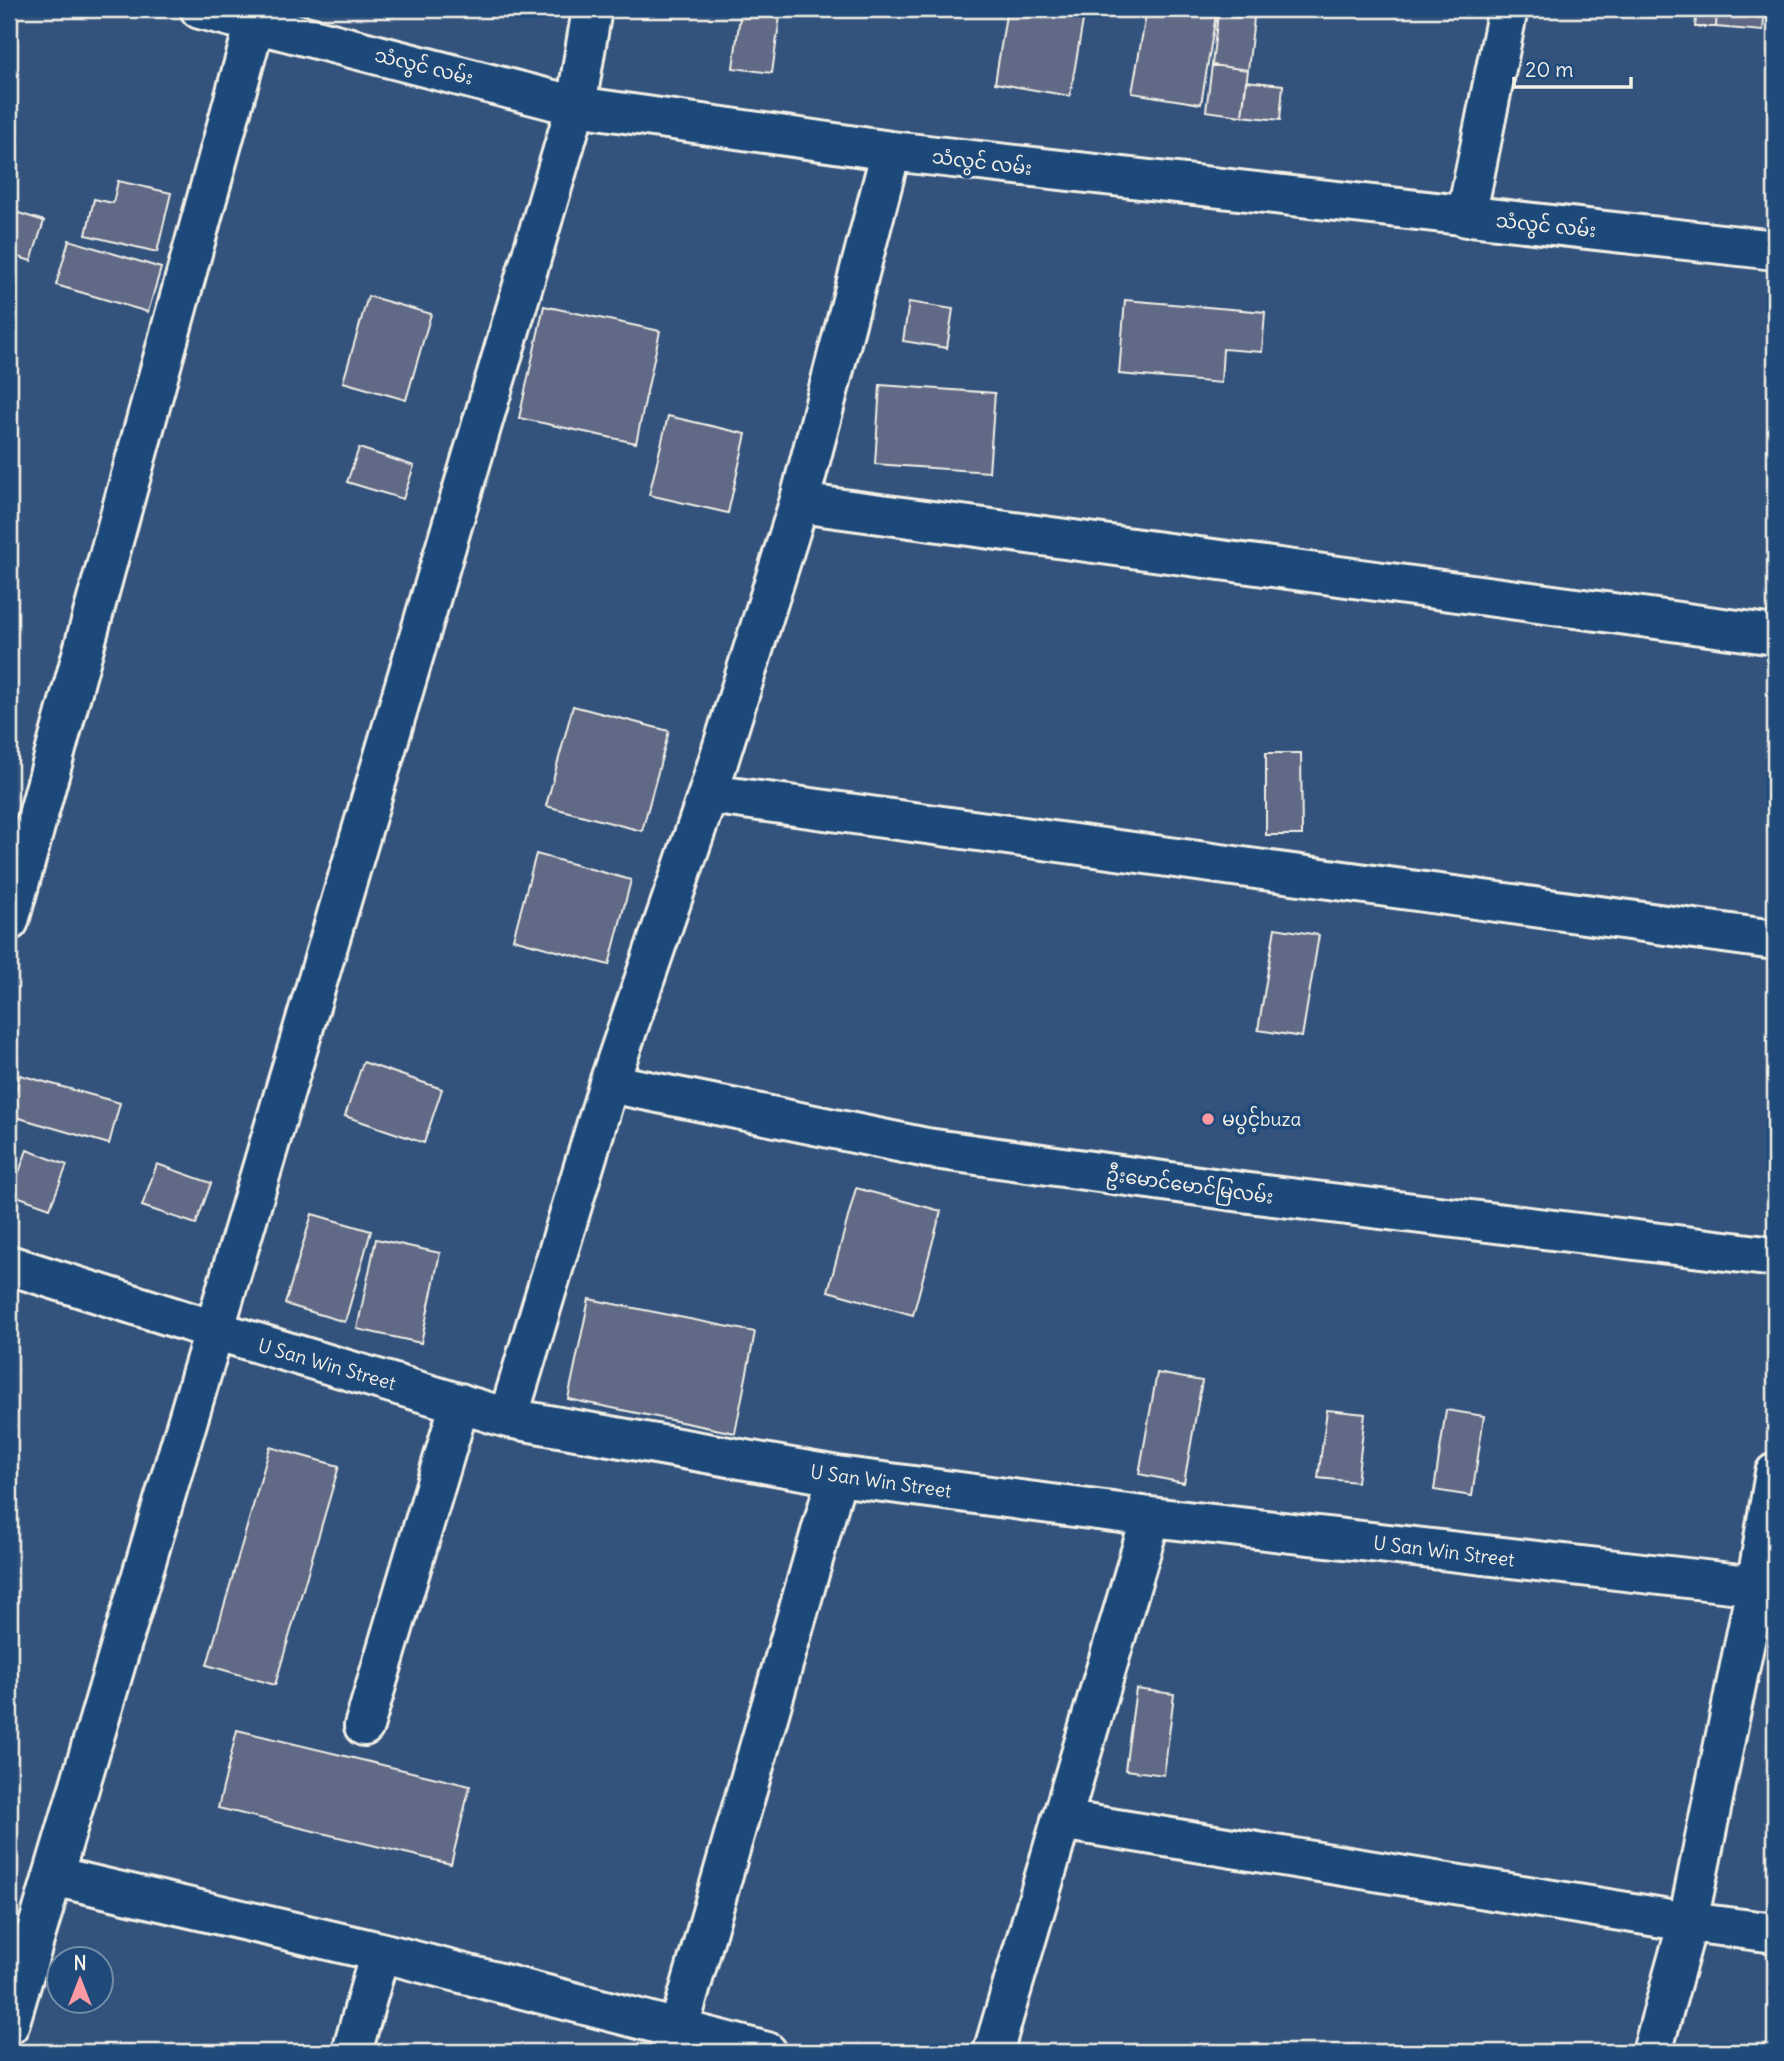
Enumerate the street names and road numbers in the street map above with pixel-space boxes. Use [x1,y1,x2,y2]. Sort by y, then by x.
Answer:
street label: သံလွင် လမ်း [371,40,476,94]
street label: သံလွင် လမ်း [930,142,1034,184]
street label: သံလွင် လမ်း [1494,206,1597,246]
street label: ဦးမောင်မောင်မြလမ်း [1104,1159,1275,1213]
street label: U San Win Street [255,1333,399,1395]
street label: U San Win Street [809,1459,953,1503]
street label: U San Win Street [1372,1530,1516,1572]

